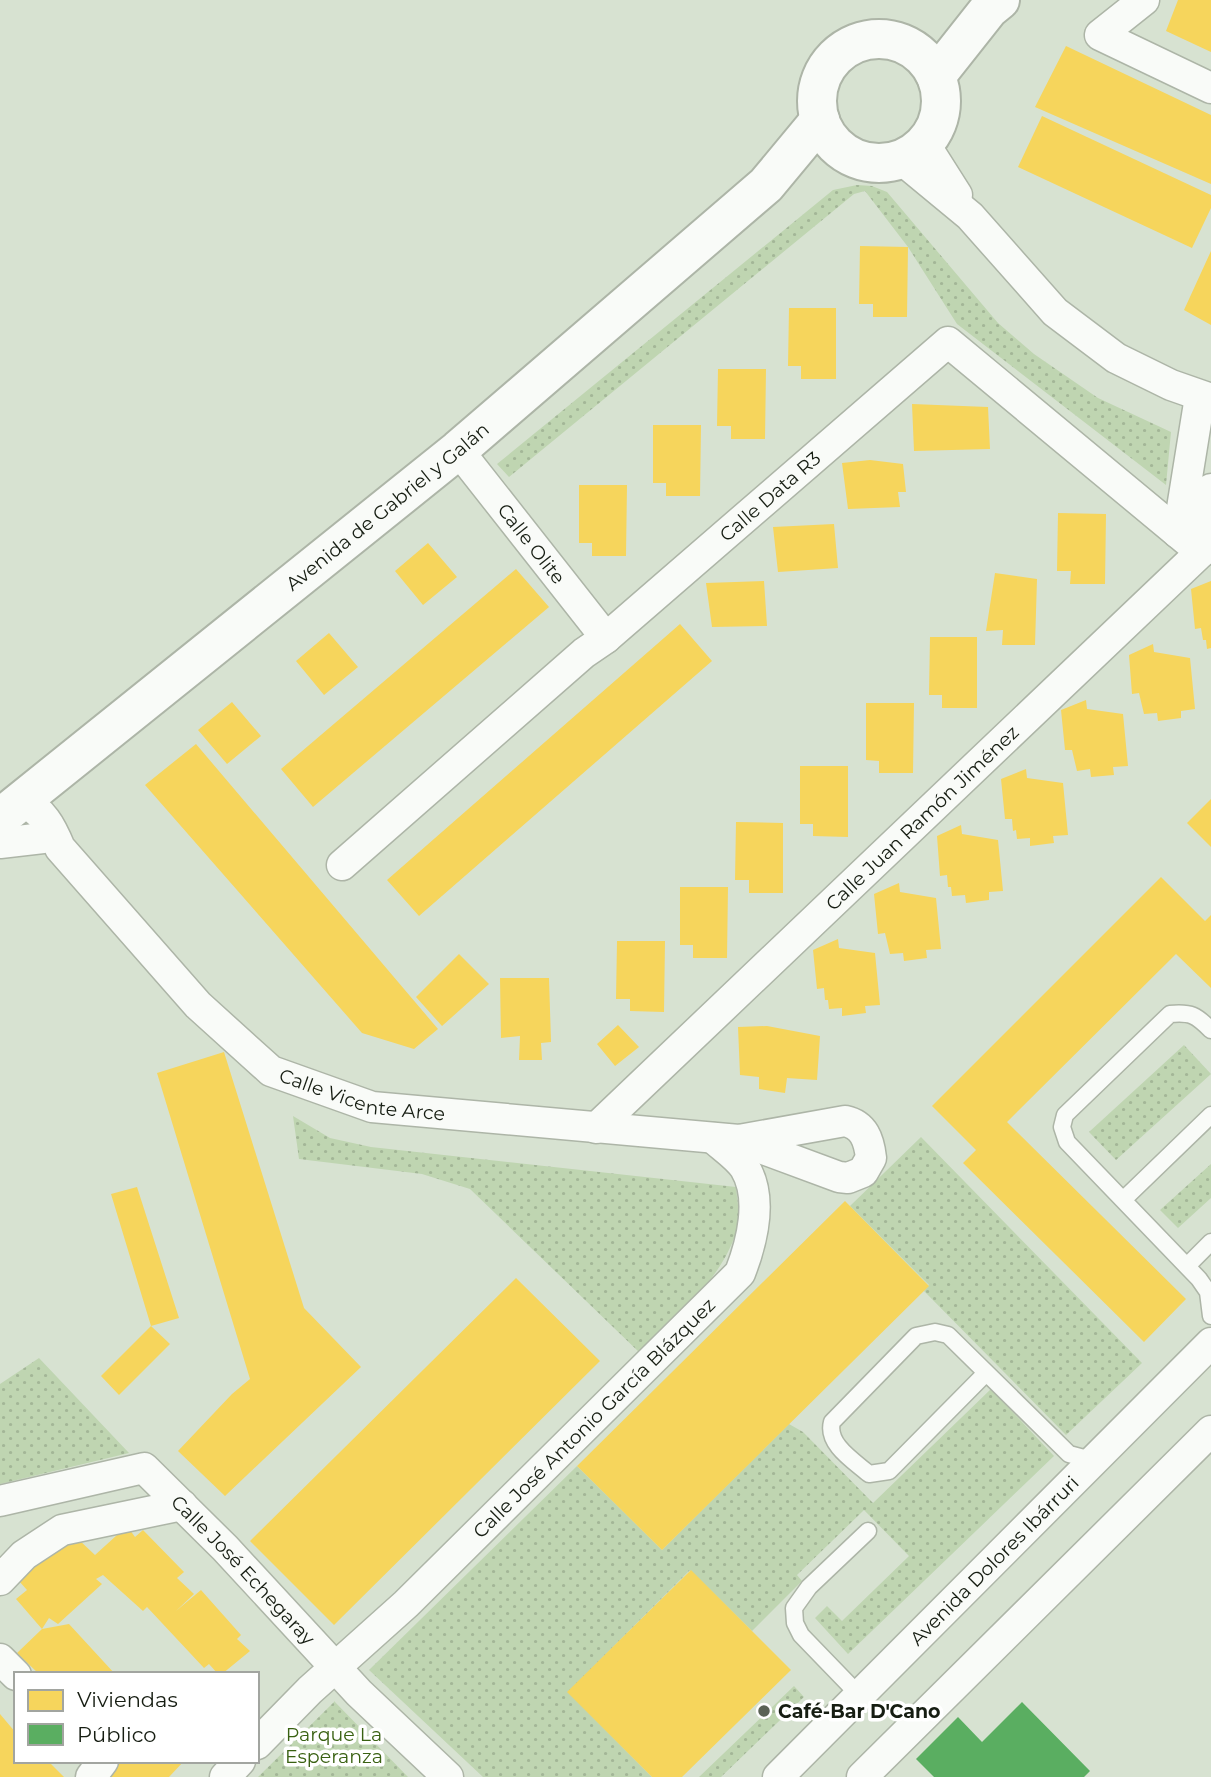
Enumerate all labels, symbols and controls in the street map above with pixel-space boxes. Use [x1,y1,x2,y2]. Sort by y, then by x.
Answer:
street label: Avenida de Gabriel y Galán [281,417,493,595]
street label: Calle Data R3 [715,446,825,546]
street label: Calle Olite [493,499,570,588]
street label: Calle Juan Ramón Jiménez [821,721,1023,915]
street label: Calle Vicente Arce [276,1063,446,1125]
street label: Calle José Antonio García Blázquez [468,1293,720,1543]
street label: Avenida Dolores Ibárruri [905,1471,1083,1650]
street label: Calle José Echegaray [167,1490,320,1650]
legend [14,1672,259,1763]
text: Viviendas [77,1687,178,1712]
place label: Café-Bar D'Cano [778,1700,941,1723]
marker: Café-Bar D'Cano [756,1703,772,1719]
text: Público [77,1722,157,1747]
park label: Parque La Esperanza [285,1723,383,1768]

